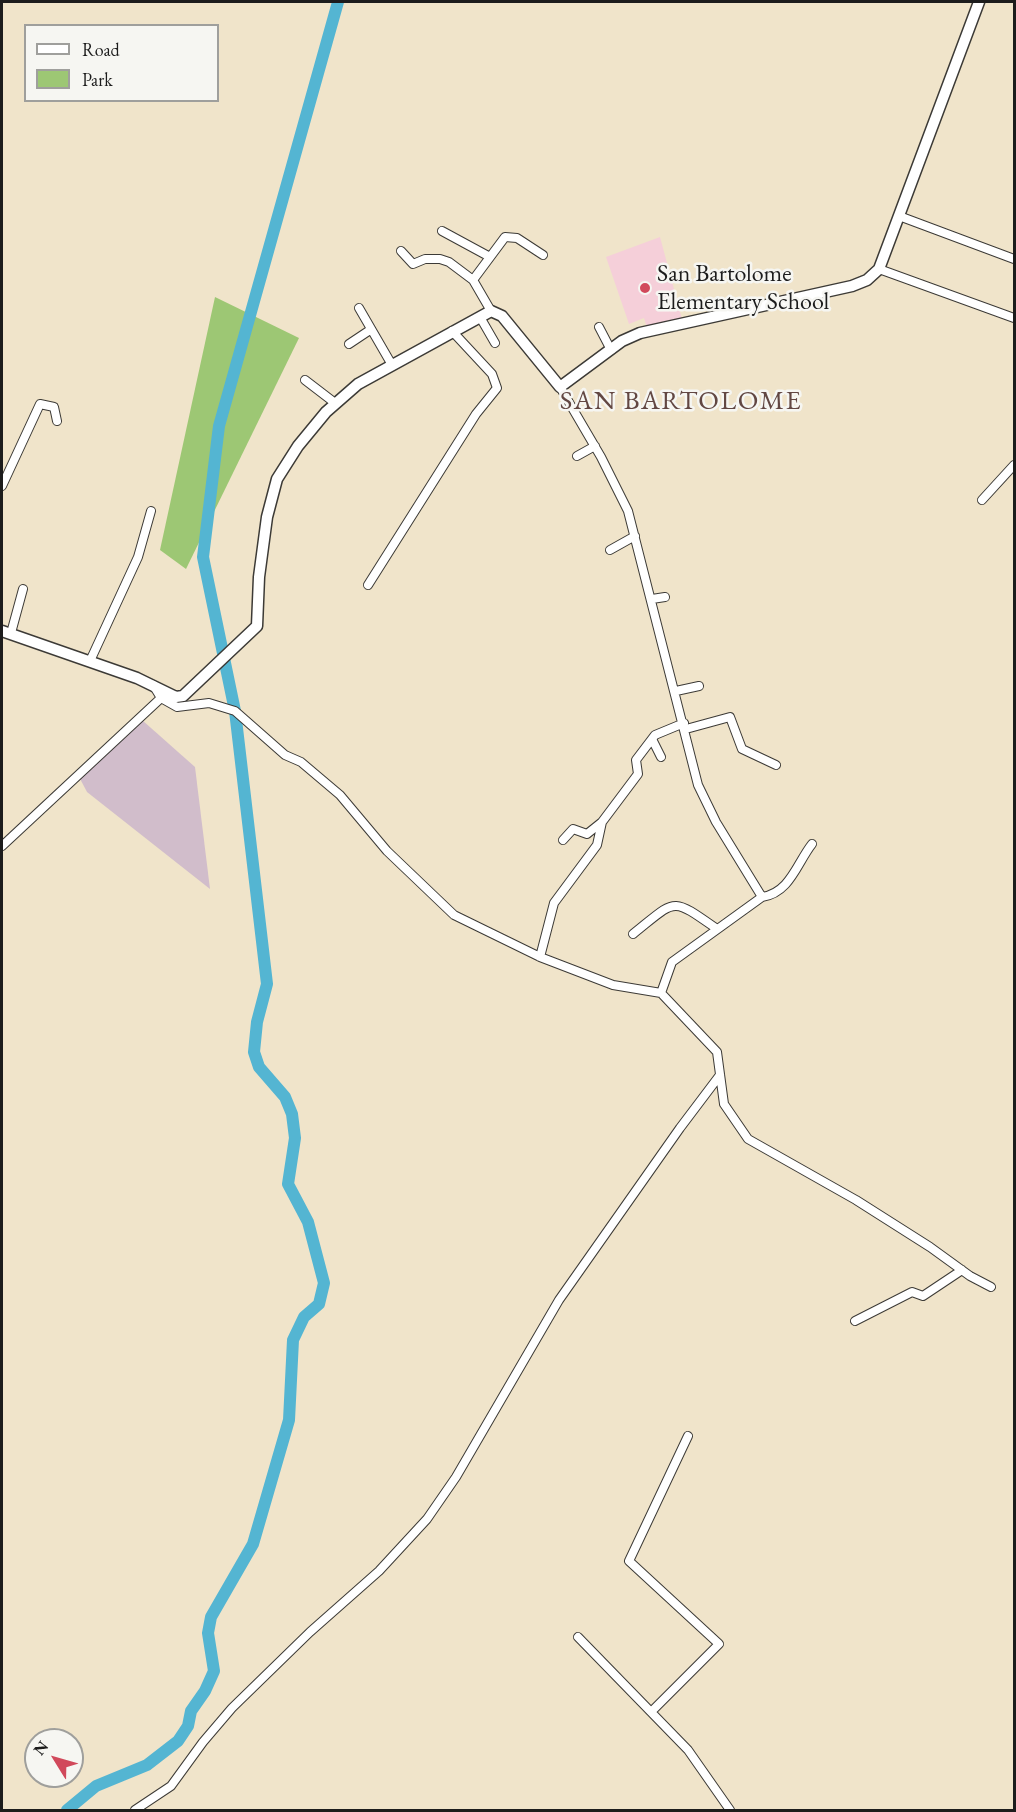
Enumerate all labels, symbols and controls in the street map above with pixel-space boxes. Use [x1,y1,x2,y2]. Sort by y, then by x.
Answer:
legend [24,24,219,102]
text: Road [82,38,120,61]
text: Park [82,68,113,91]
place label: San Bartolome Elementary School [657,260,829,316]
marker: San Bartolome Elementary School [638,281,652,295]
district label: SAN BARTOLOME [560,386,802,418]
north arrow [24,1728,84,1788]
text: N [29,1737,53,1760]

